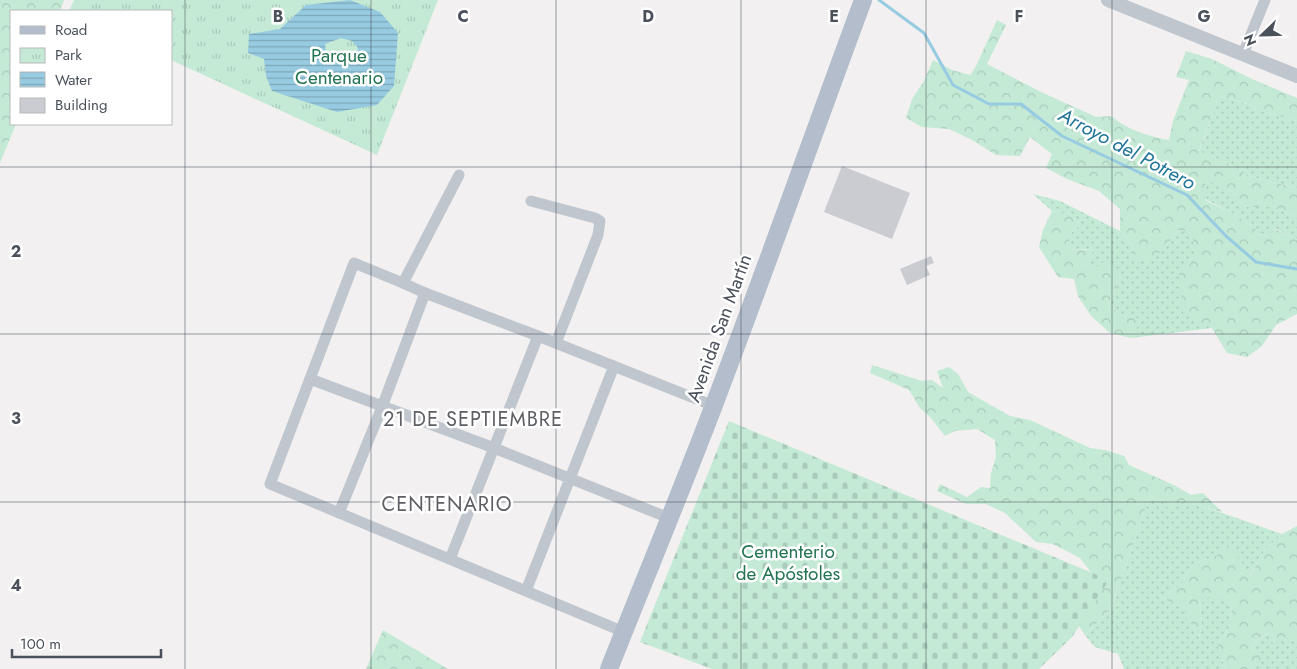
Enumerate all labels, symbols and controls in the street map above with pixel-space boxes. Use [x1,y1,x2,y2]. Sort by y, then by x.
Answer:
text: B [273,5,283,28]
text: C [457,5,469,28]
text: D [642,5,654,28]
text: E [829,5,839,28]
text: F [1015,5,1023,28]
text: G [1197,5,1211,28]
legend [10,10,172,125]
north arrow [1237,10,1287,60]
text: Road [55,19,87,41]
text: N [1239,31,1261,49]
park label: Parque Centenario [295,42,383,91]
text: Park [55,44,82,66]
text: Water [55,69,93,91]
text: Building [55,94,107,116]
water label: Arroyo del Potrero [1053,100,1201,197]
text: 2 [11,240,21,263]
street label: Avenida San Martín [680,250,758,406]
district label: 21 DE SEPTIEMBRE [383,405,563,434]
text: 3 [11,407,21,430]
district label: CENTENARIO [381,490,513,519]
park label: Cementerio de Apóstoles [736,538,841,587]
text: 4 [10,574,22,597]
scale bar [12,626,161,658]
text: 100 m [20,633,61,655]

